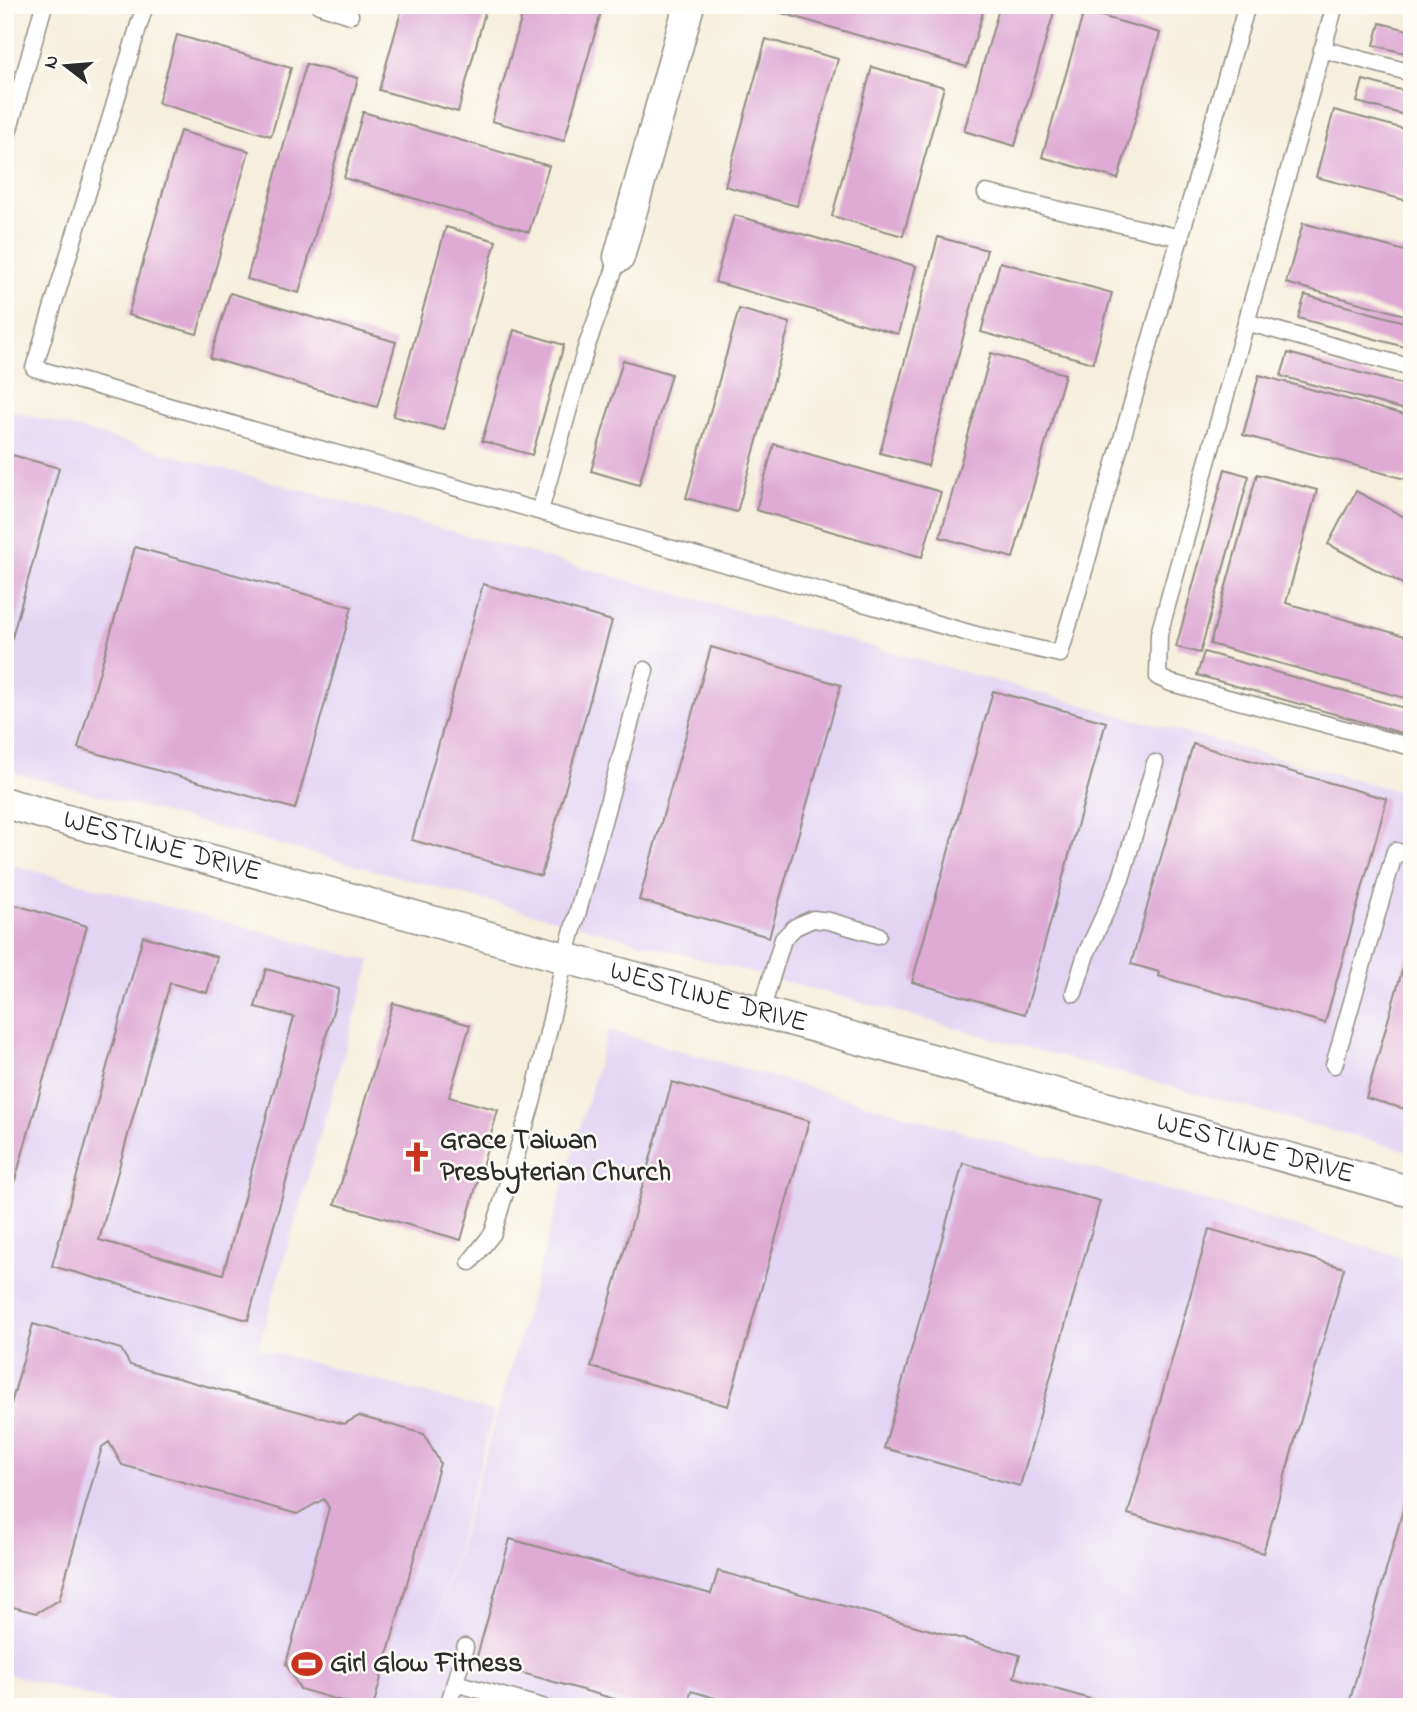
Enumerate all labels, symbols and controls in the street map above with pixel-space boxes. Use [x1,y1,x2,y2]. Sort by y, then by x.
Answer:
north arrow [32,32,102,102]
text: N [37,52,67,72]
street label: WESTLINE DRIVE [58,800,266,893]
street label: WESTLINE DRIVE [605,951,812,1044]
street label: WESTLINE DRIVE [1151,1102,1359,1196]
place label: Grace Taiwan Presbyterian Church [440,1121,671,1194]
church icon: Grace Taiwan Presbyterian Church [400,1140,434,1174]
place label: Girl Glow Fitness [330,1644,523,1685]
sports icon: Girl Glow Fitness [290,1647,324,1681]

